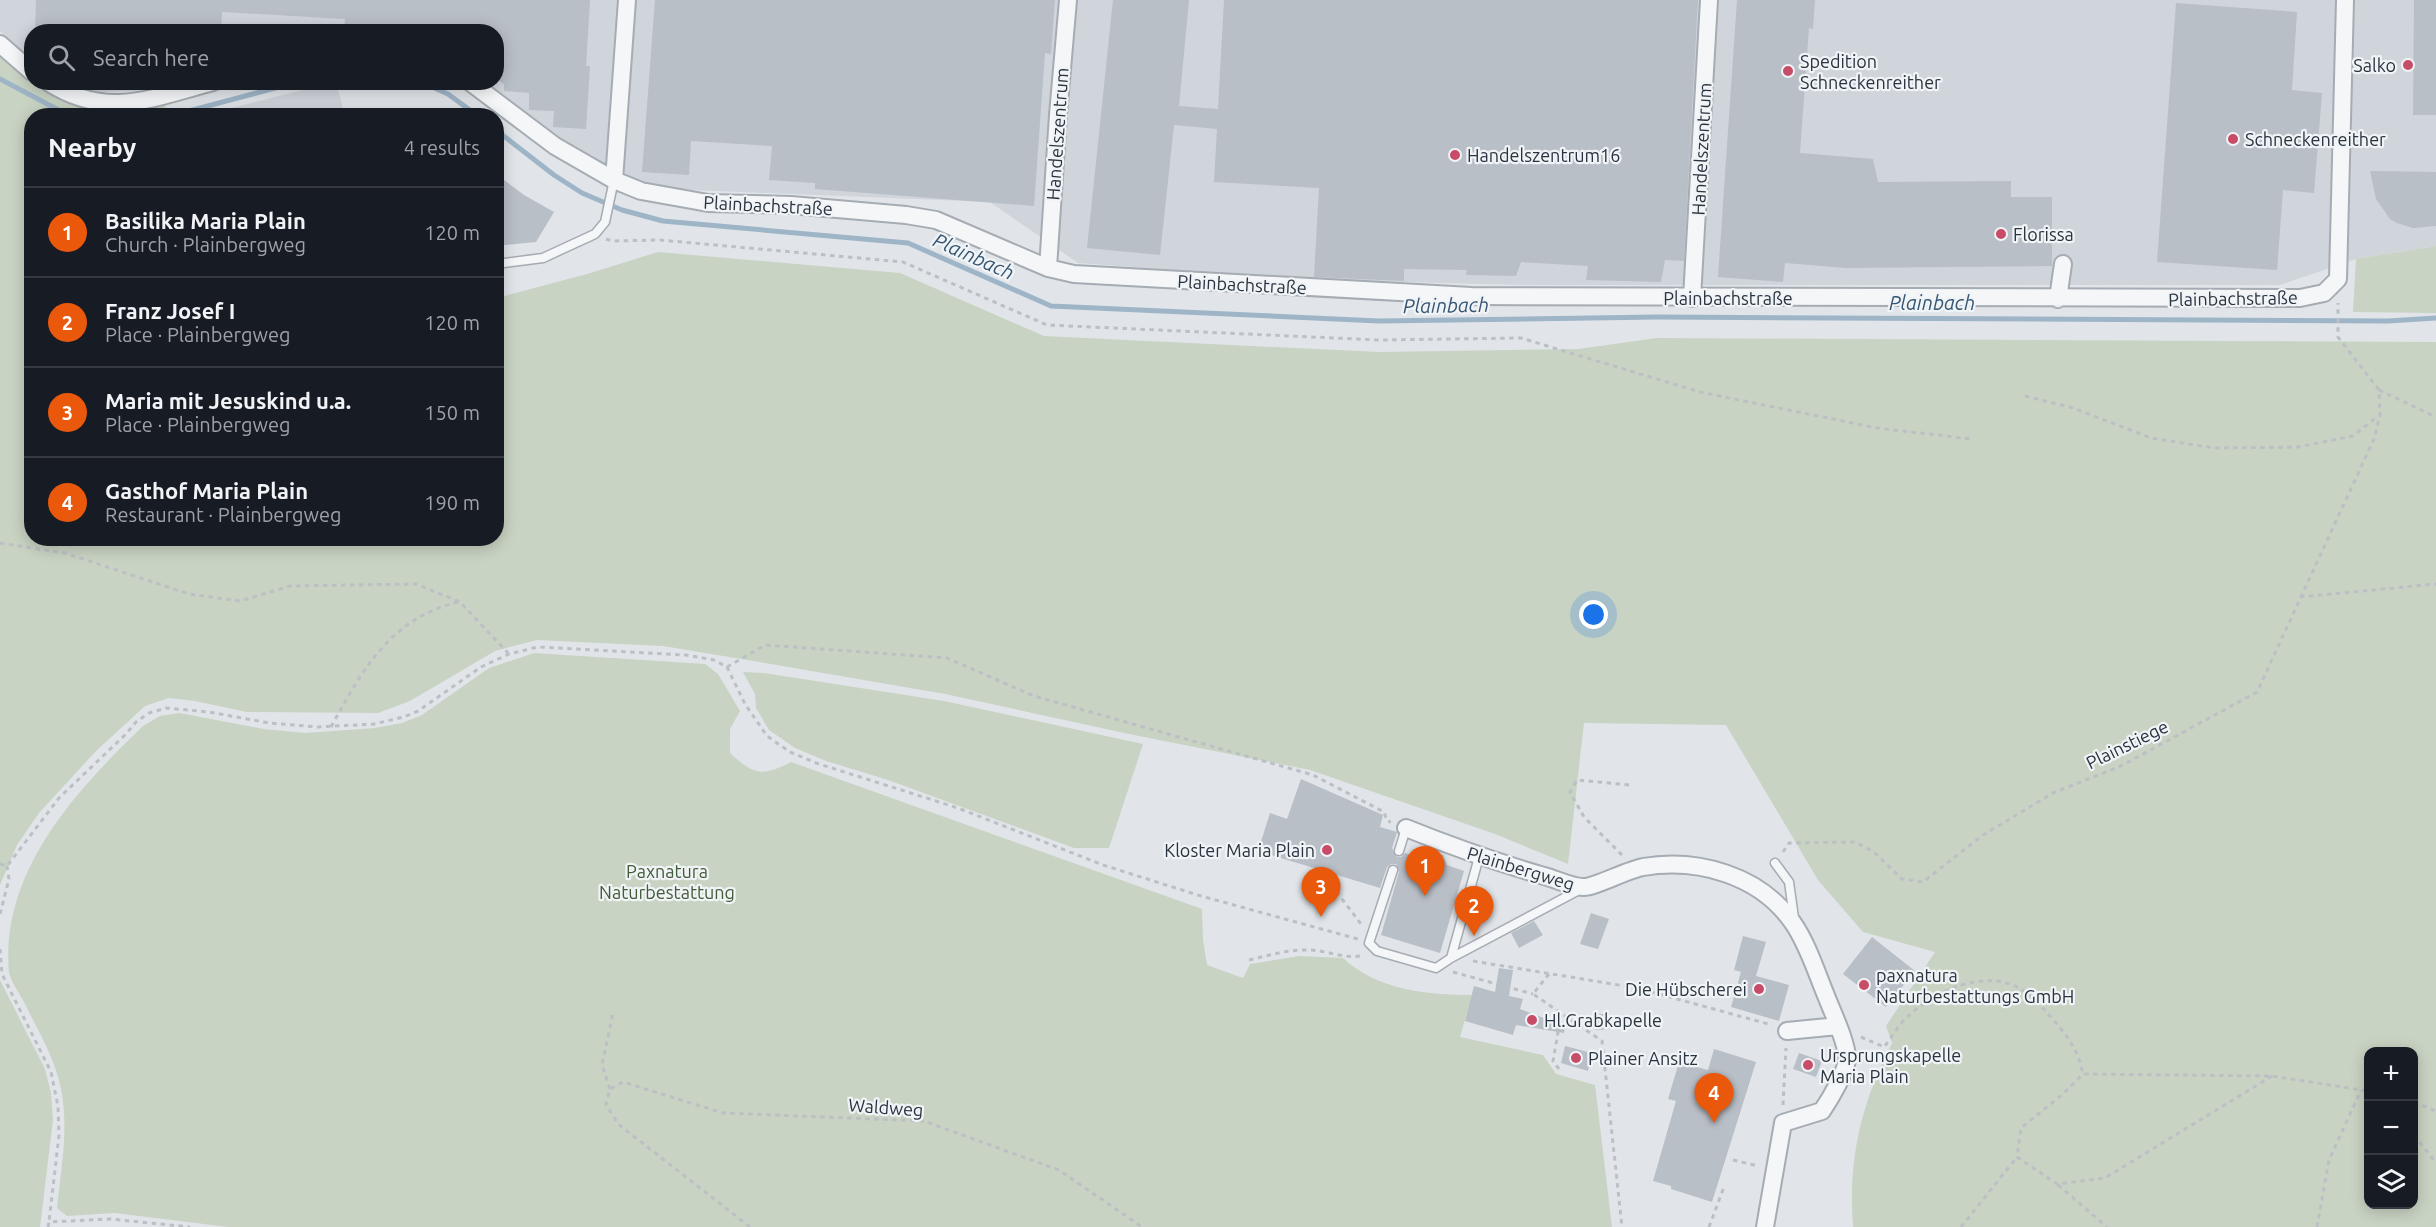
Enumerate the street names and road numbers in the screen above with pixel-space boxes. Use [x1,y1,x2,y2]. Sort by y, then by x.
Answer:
street label: Handelszentrum [1042,67,1072,201]
street label: Handelszentrum [1688,82,1714,216]
street label: Plainbachstraße [703,192,833,218]
street label: Plainbachstraße [1177,271,1307,297]
street label: Plainbachstraße [2168,287,2298,309]
street label: Plainbachstraße [1663,288,1793,308]
street label: Plainstiege [2083,716,2171,772]
street label: Plainbergweg [1465,842,1577,894]
street label: Waldweg [848,1094,924,1120]

